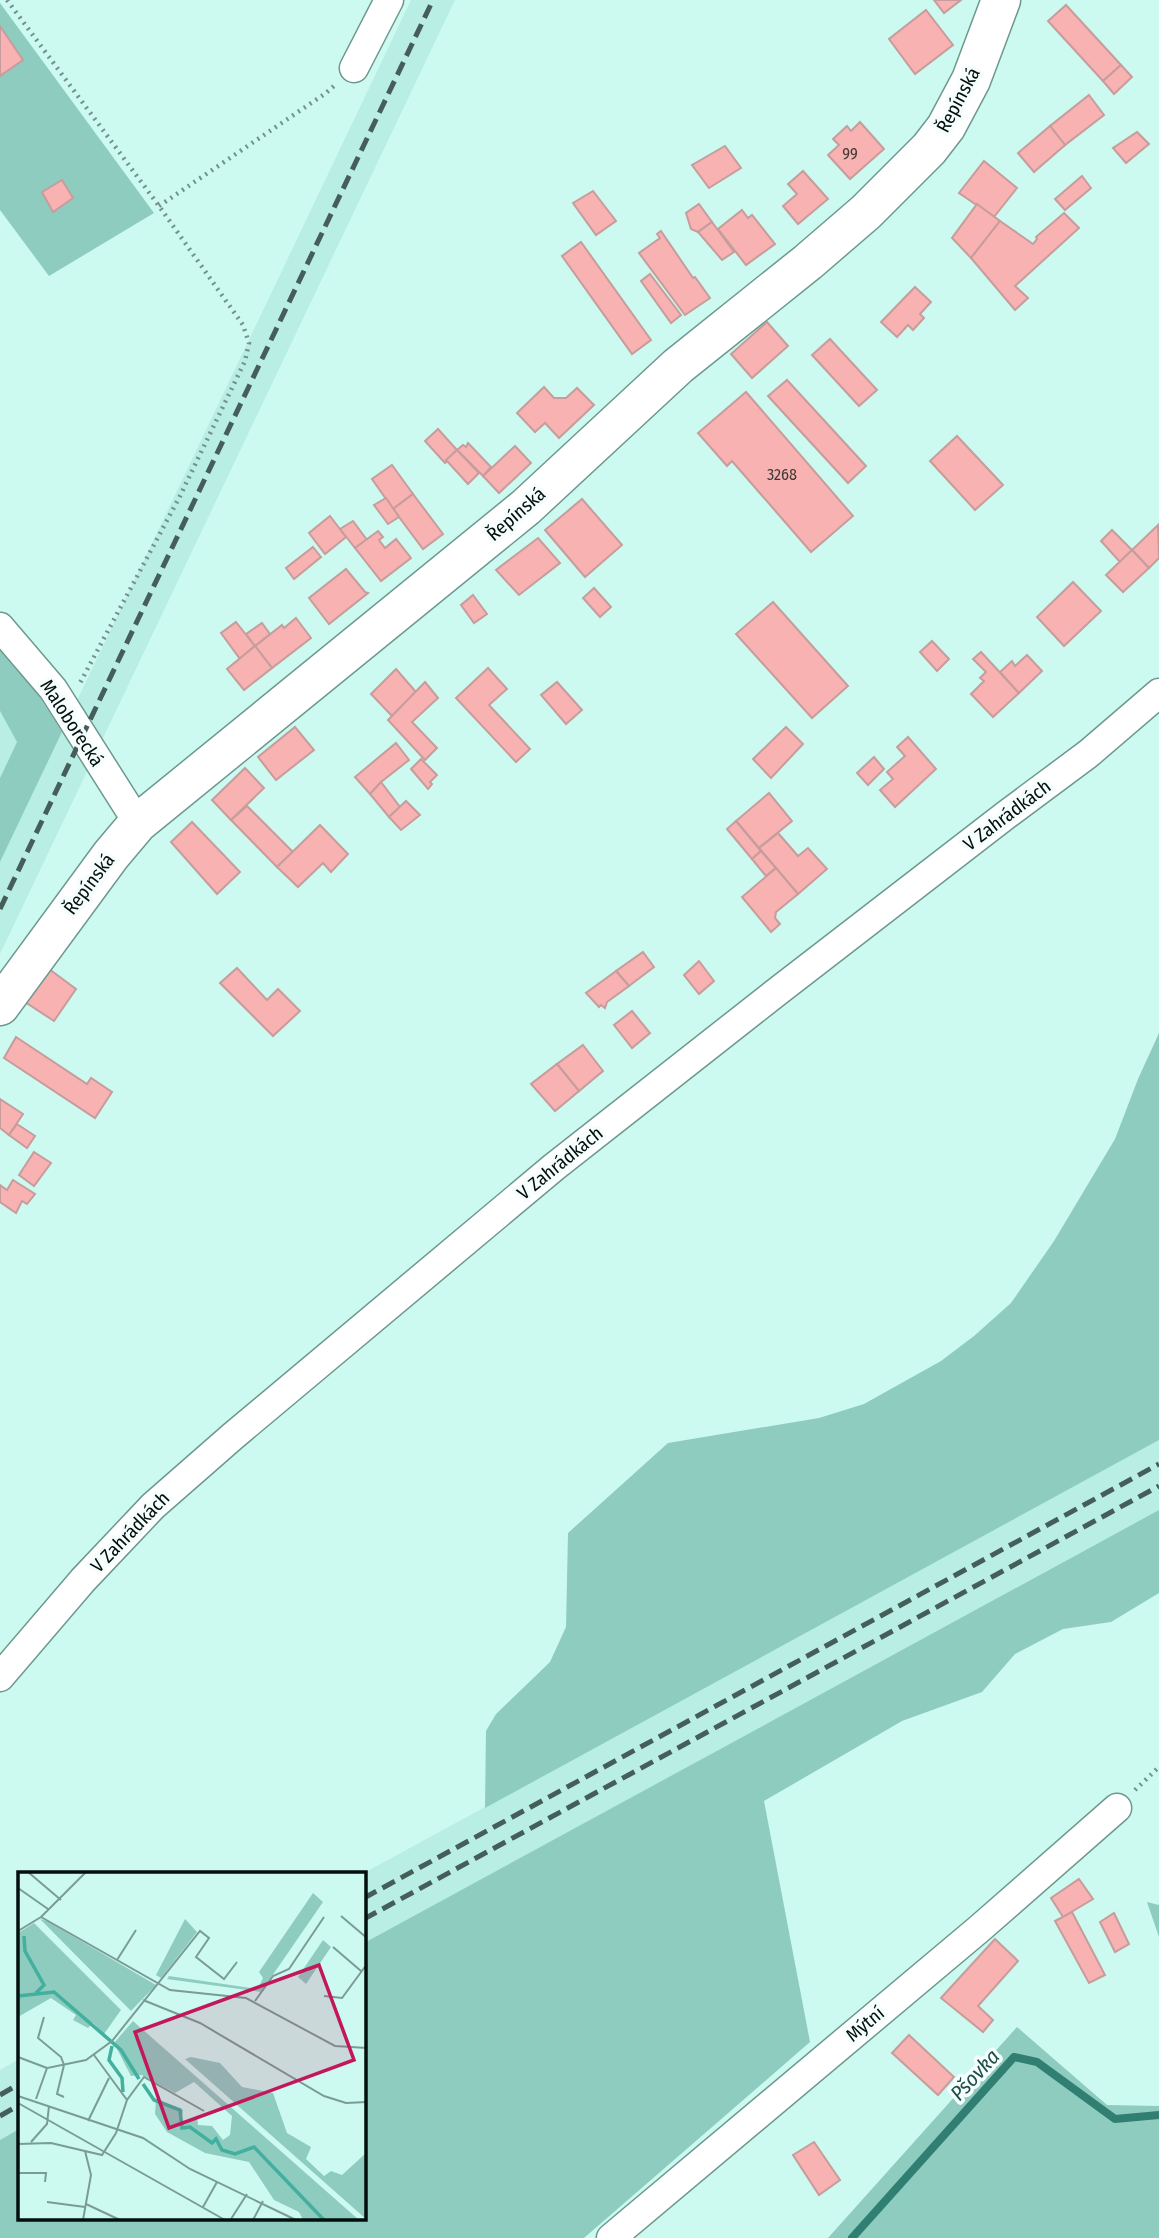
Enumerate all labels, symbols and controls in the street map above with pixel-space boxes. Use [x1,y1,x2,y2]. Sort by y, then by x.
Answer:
street label: Řepínská [931,64,985,136]
house number: 99 [842,144,858,163]
house number: 3268 [767,465,797,484]
street label: Řepínská [482,482,550,546]
street label: Maloborecká [35,675,109,771]
street label: V Zahrádkách [959,775,1055,855]
street label: Řepínská [59,849,119,919]
street label: V Zahrádkách [512,1121,608,1205]
street label: V Zahrádkách [86,1487,174,1577]
inset map [18,1872,366,2220]
street label: Mýtní [841,2001,889,2047]
water label: Pšovka [945,2044,1005,2106]

